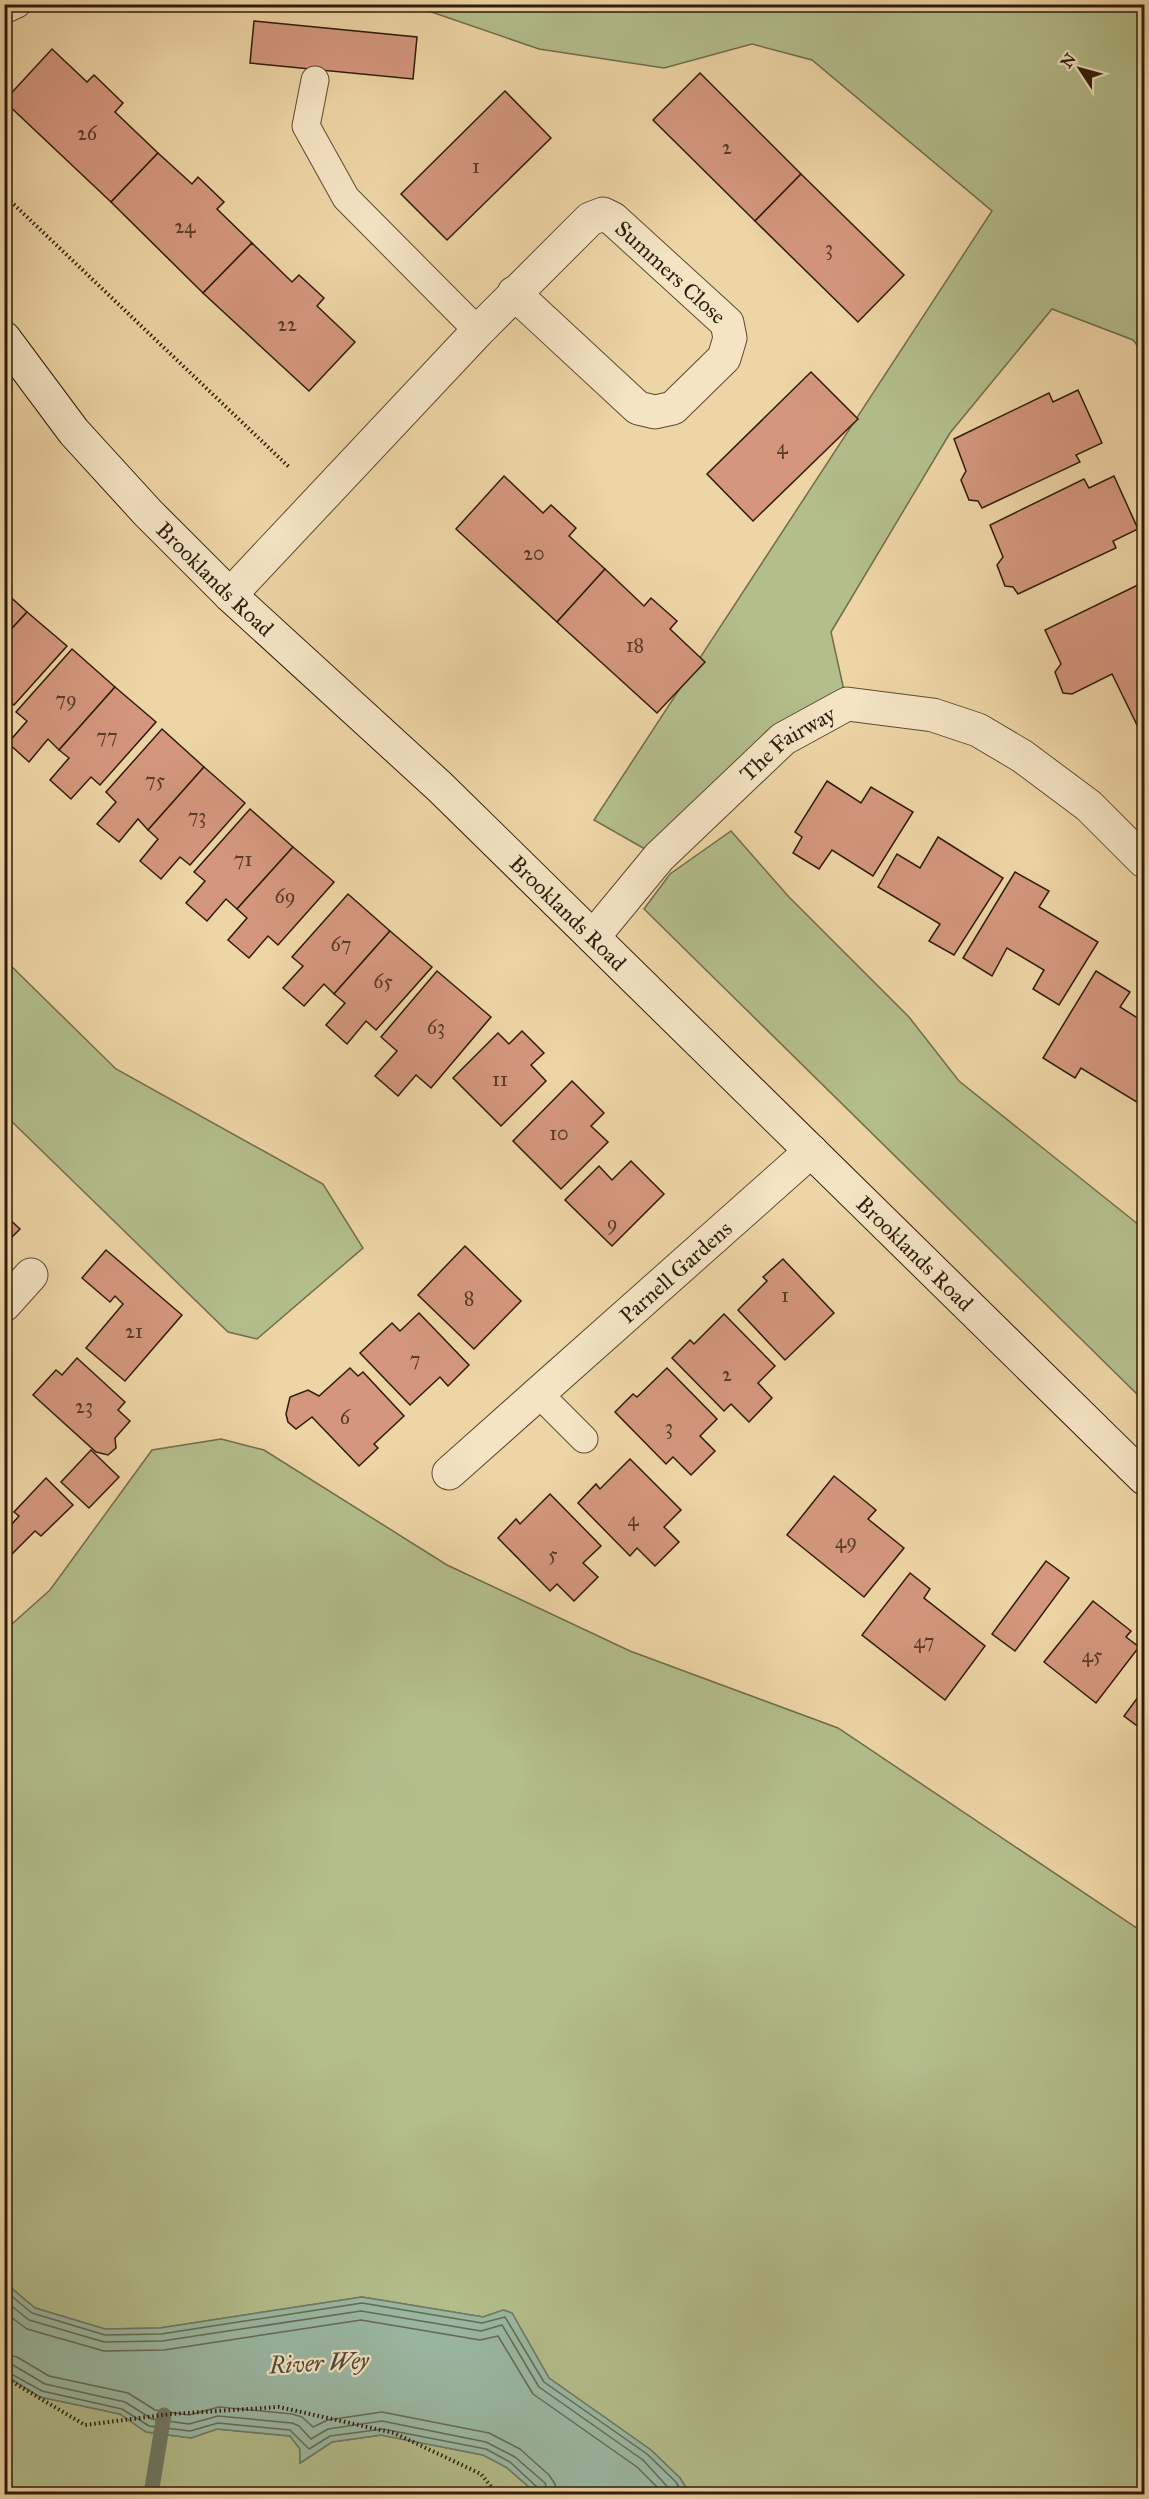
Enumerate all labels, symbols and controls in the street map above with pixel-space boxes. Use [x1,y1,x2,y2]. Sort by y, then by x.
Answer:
north arrow [1050,39,1110,99]
text: N [1057,49,1080,72]
house number: 26 [77,121,98,145]
house number: 2 [722,135,732,159]
house number: 1 [472,154,480,178]
house number: 24 [174,214,196,238]
street label: Summers Close [609,215,732,330]
house number: 3 [825,236,833,260]
house number: 22 [277,312,297,336]
house number: 4 [776,435,788,459]
street label: Brooklands Road [150,516,279,642]
house number: 20 [523,541,545,565]
house number: 18 [626,633,644,657]
house number: 79 [55,687,77,711]
street label: The Fairway [734,700,841,787]
house number: 77 [96,724,118,748]
house number: 75 [145,768,165,792]
house number: 73 [188,804,206,828]
house number: 71 [234,847,252,871]
street label: Brooklands Road [504,850,632,976]
house number: 69 [275,884,296,908]
house number: 67 [331,932,351,956]
house number: 65 [373,969,393,993]
house number: 63 [427,1015,445,1039]
house number: 11 [492,1067,508,1091]
house number: 10 [549,1121,569,1145]
street label: Brooklands Road [851,1190,979,1317]
house number: 9 [607,1211,617,1235]
street label: Parnell Gardens [614,1215,737,1329]
house number: 1 [781,1283,789,1307]
house number: 8 [464,1286,474,1310]
house number: 21 [125,1319,143,1343]
house number: 7 [410,1347,420,1371]
house number: 2 [722,1362,732,1386]
house number: 23 [75,1394,93,1418]
house number: 6 [340,1405,351,1429]
house number: 3 [665,1415,673,1439]
house number: 4 [627,1507,639,1531]
house number: 49 [835,1529,857,1553]
house number: 5 [548,1542,558,1566]
house number: 47 [914,1629,934,1653]
house number: 45 [1082,1643,1102,1667]
water label: River Wey [267,2345,371,2381]

